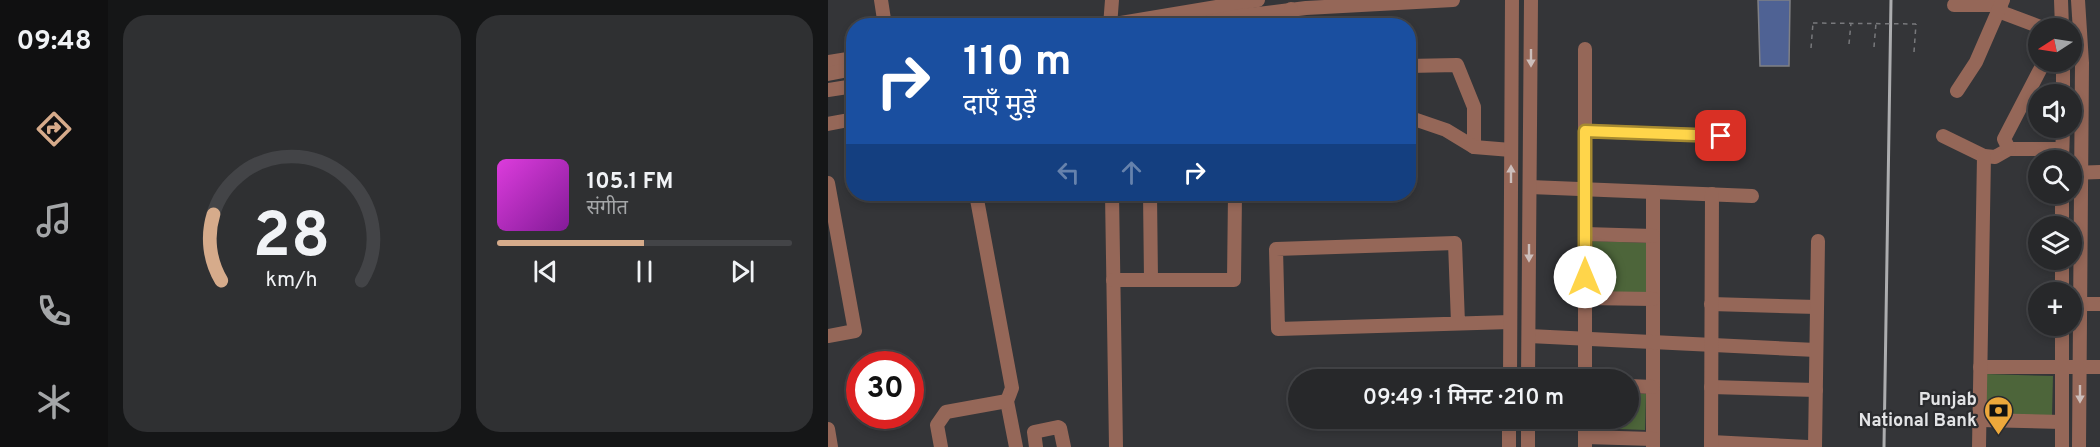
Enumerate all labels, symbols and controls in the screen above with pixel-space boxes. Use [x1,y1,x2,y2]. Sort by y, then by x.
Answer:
north arrow [2028,18,2082,72]
map controls [2028,18,2082,336]
text: 09:48 [16,25,92,59]
text: 110 m [963,37,1072,90]
icon: right [864,42,942,120]
one-way arrow [1526,49,1536,68]
button: sound [2028,84,2082,138]
text: दाएँ मुड़ें [963,89,1036,123]
icon: directions [33,108,75,150]
pin [1695,110,1746,161]
icon: arrive [1704,119,1737,152]
button: search [2028,150,2082,204]
icon: left [1052,156,1085,189]
icon: ahead [1115,156,1148,189]
icon: right [1178,156,1211,189]
one-way arrow [1506,165,1516,184]
text: 105.1 FM [587,169,673,196]
text: संगीत [587,196,628,222]
icon: music [33,199,75,241]
text: 28 [253,200,330,279]
button: layers [2028,216,2082,270]
one-way arrow [1524,244,1534,263]
position arrow [1553,245,1617,309]
icon: previous [529,255,562,288]
icon: pause [628,255,661,288]
icon: next [726,255,759,288]
text: km/h [266,267,318,294]
button: + [2028,282,2082,336]
icon: phone [33,290,75,332]
speed limit sign: 30 [846,351,924,429]
icon: climate [33,381,75,423]
text: 09:49 · 1 मिनट · 210 m [1363,385,1564,412]
one-way arrow [2075,385,2084,404]
place label: Punjab National Bank [1859,389,1977,433]
bank icon: Punjab National Bank [1982,394,2014,436]

